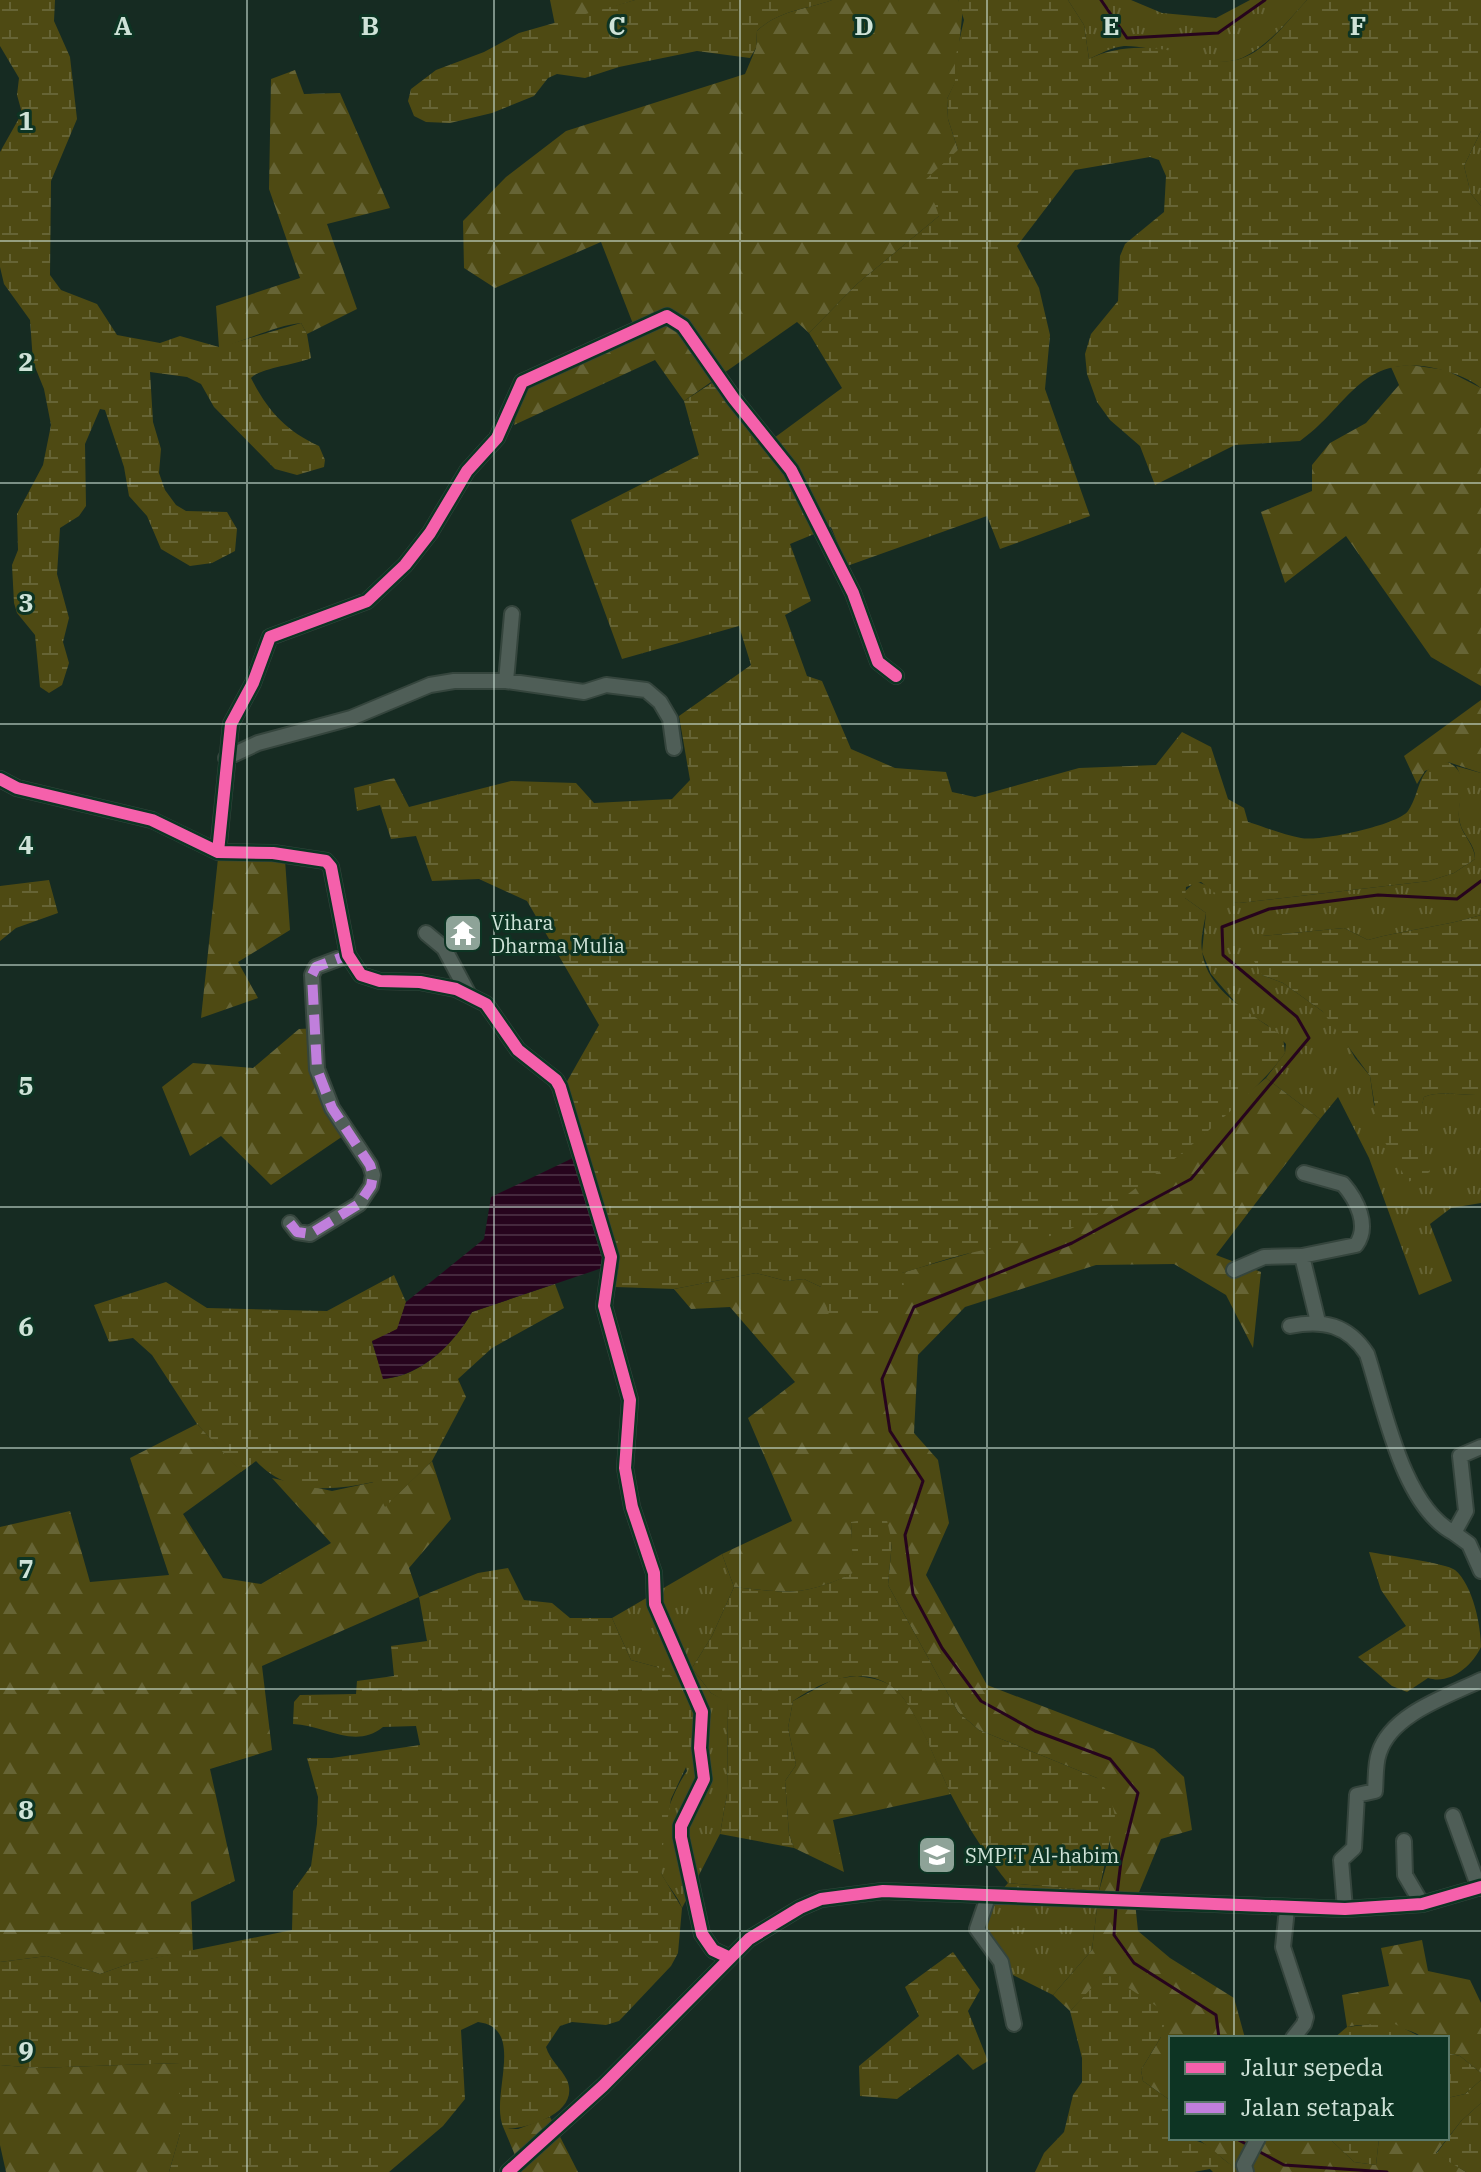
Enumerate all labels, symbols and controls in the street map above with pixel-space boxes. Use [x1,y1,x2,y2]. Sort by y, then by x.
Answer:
text: A [114,8,132,42]
text: B [361,8,379,42]
text: C [608,8,626,42]
text: D [854,8,874,42]
text: E [1102,8,1120,42]
text: F [1350,8,1366,42]
text: 1 [18,103,34,137]
text: 2 [18,344,34,378]
text: 3 [18,585,34,619]
text: 4 [18,827,34,861]
place label: Vihara Dharma Mulia [491,909,625,959]
temple icon: Vihara Dharma Mulia [442,912,484,954]
text: 5 [18,1068,34,1102]
text: 6 [18,1309,34,1343]
text: 7 [18,1551,34,1585]
text: 8 [18,1792,34,1826]
school or university icon: SMPIT Al-habim [916,1834,958,1876]
place label: SMPIT Al-habim [965,1842,1119,1869]
text: 9 [18,2033,34,2067]
legend [1169,2036,1449,2140]
text: Jalur sepeda [1241,2051,1384,2083]
text: Jalan setapak [1241,2091,1394,2123]

